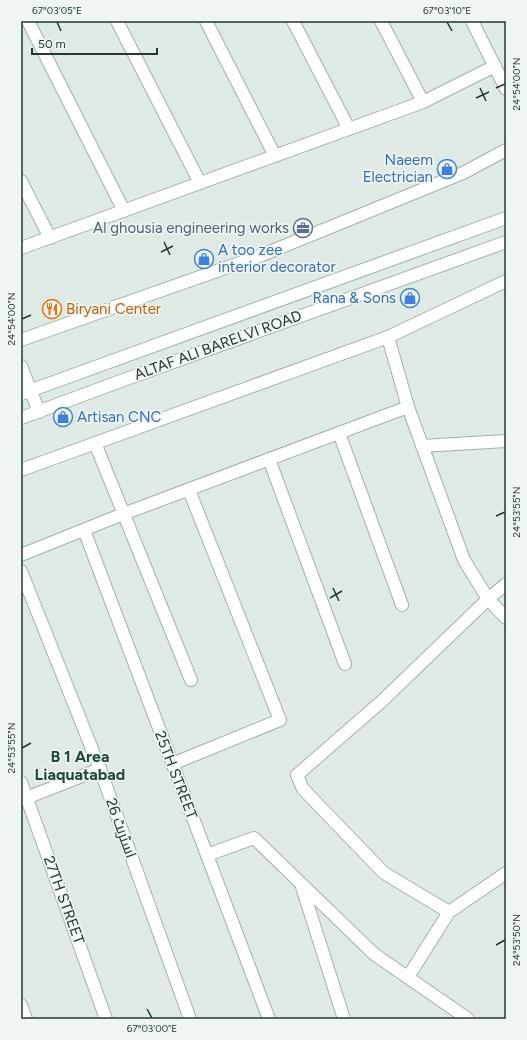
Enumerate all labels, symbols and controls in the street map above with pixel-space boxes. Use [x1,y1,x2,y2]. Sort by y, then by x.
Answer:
text: 67°03'05"E [32,4,82,17]
text: 67°03'10"E [423,4,471,17]
scale bar [32,30,157,56]
text: 50 m [38,37,66,51]
text: 24°54'00"N [510,57,523,111]
place label: Naeem Electrician [363,151,433,186]
shop icon: Naeem Electrician [436,158,458,180]
office icon: Al ghousia engineering works [292,217,314,239]
place label: Al ghousia engineering works [93,219,289,237]
place label: A too zee interior decorator [218,241,336,276]
shop icon: A too zee interior decorator [193,248,215,270]
shop icon: Rana & Sons [399,287,421,309]
place label: Rana & Sons [313,289,396,307]
text: 24°54'00"N [5,292,18,346]
restaurant icon: Biryani Center [41,298,63,320]
place label: Biryani Center [66,300,161,318]
street label: ALTAF ALI BARELVI ROAD [132,306,304,384]
shop icon: Artisan CNC [52,406,74,428]
place label: Artisan CNC [77,408,162,426]
text: 24°53'55"N [510,486,523,538]
text: 24°53'55"N [5,722,18,774]
street label: 25TH STREET [151,728,201,822]
district label: B 1 Area Liaquatabad [35,747,125,784]
street label: اسٹریٹ 26 [102,796,140,860]
street label: 27TH STREET [40,853,89,947]
text: 24°53'50"N [510,914,523,966]
text: 67°03'00"E [127,1022,177,1035]

